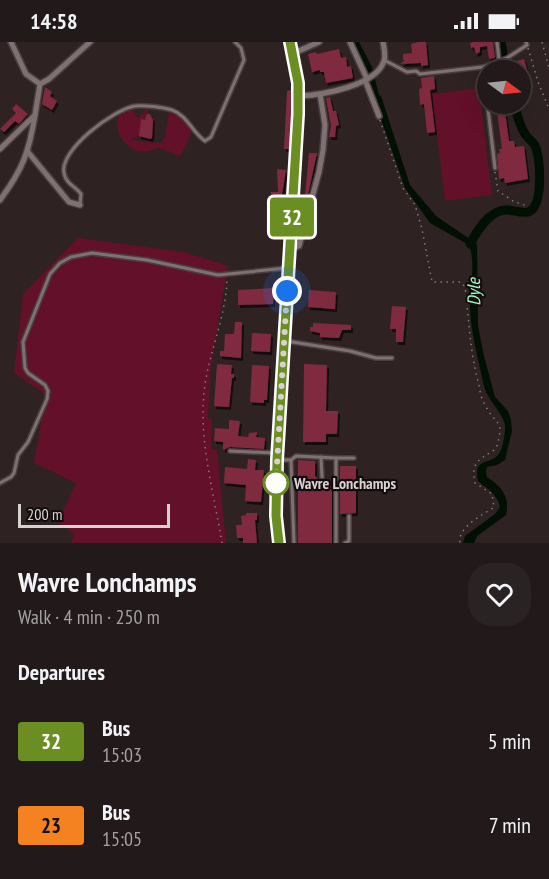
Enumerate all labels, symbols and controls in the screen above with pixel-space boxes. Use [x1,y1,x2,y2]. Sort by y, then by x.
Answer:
text: 14:58 [30,7,78,35]
north arrow [477,60,531,114]
map controls [477,60,531,114]
line badge: 32 [265,198,319,237]
text: 32 [282,204,302,231]
your location [272,276,302,306]
water label: Dyle [462,276,485,306]
marker: Wavre Lonchamps [263,470,289,496]
place label: Wavre Lonchamps [293,473,396,493]
scale bar [18,501,170,528]
text: 200 m [27,504,62,524]
text: Wavre Lonchamps [18,563,197,600]
button: heart [468,563,531,626]
text: Walk · 4 min · 250 m [18,604,160,630]
text: Departures [18,658,105,686]
text: Bus [102,714,130,742]
text: 5 min [488,727,531,755]
text: 32 [41,728,61,755]
text: 15:03 [102,742,142,768]
text: Bus [102,798,130,826]
text: 7 min [489,811,531,839]
text: 23 [41,812,61,839]
text: 15:05 [102,826,142,852]

